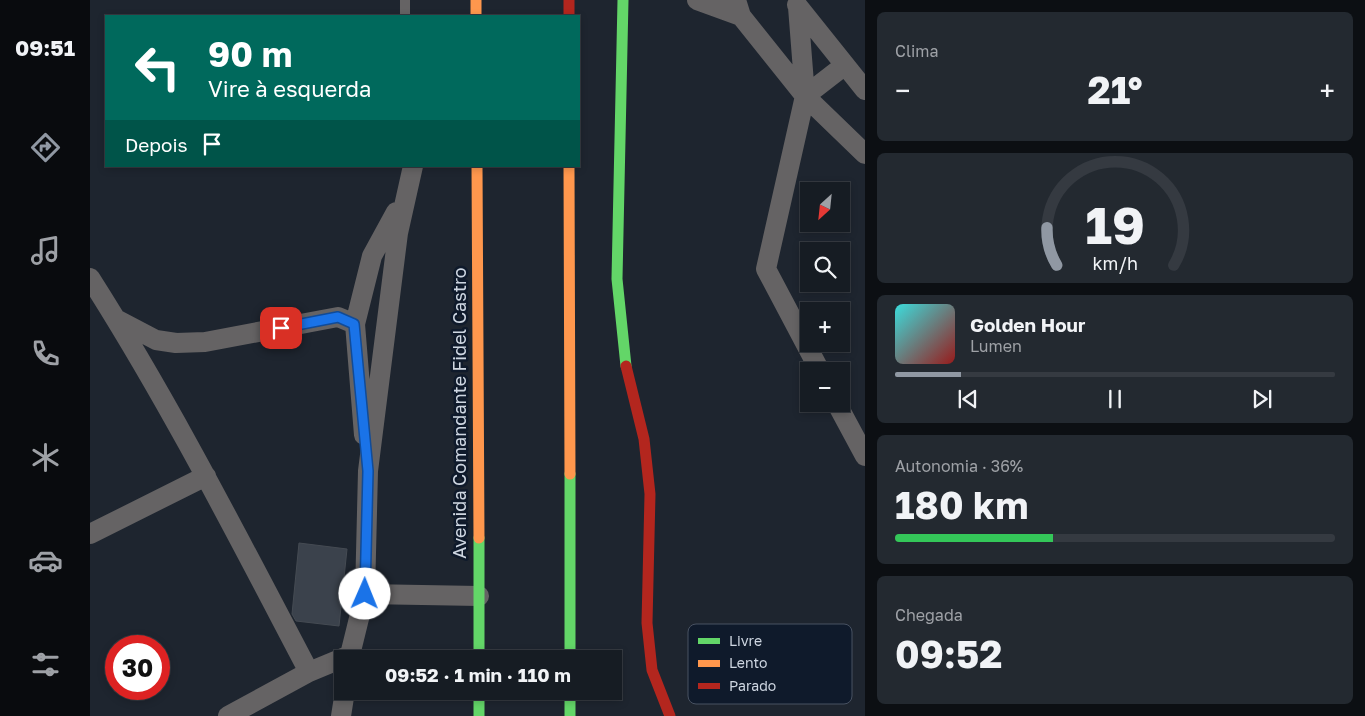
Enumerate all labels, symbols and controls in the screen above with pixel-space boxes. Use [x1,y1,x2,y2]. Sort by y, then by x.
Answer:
text: 90 m [208,33,292,75]
text: 09:51 [15,34,75,61]
icon: left [125,35,190,100]
text: Clima [895,41,939,61]
text: 21° [1088,67,1143,112]
text: − [895,74,910,107]
text: + [1320,74,1335,107]
text: Vire à esquerda [208,75,372,102]
icon: directions [28,130,63,165]
icon: arrive [198,130,226,158]
text: Depois [125,133,188,156]
north arrow [800,182,850,232]
map controls [800,182,850,412]
text: 19 [1085,193,1145,255]
icon: music [28,233,63,268]
button: search [800,242,850,292]
text: km/h [1092,252,1138,274]
street label: Avenida Comandante Fidel Castro [448,267,470,559]
button: + [800,302,850,352]
pin [260,307,302,349]
text: Golden Hour [970,313,1085,336]
icon: arrive [267,314,295,342]
icon: phone [28,336,63,371]
text: Lumen [970,336,1022,356]
button: − [800,362,850,412]
icon: previous [954,385,982,413]
icon: pause [1101,385,1129,413]
icon: next [1248,385,1276,413]
icon: climate [28,440,63,475]
text: Autonomia · 36% [895,456,1023,476]
text: 180 km [895,482,1028,527]
icon: car [28,543,63,578]
position arrow [338,567,390,619]
text: Chegada [895,605,963,625]
legend [688,624,852,704]
text: 09:52 [895,631,1002,676]
text: Livre [729,632,762,649]
speed limit sign: 30 [105,635,170,700]
icon: filters [28,647,63,682]
text: Lento [729,654,767,671]
text: 09:52 · 1 min · 110 m [385,663,571,686]
text: Parado [729,677,776,694]

